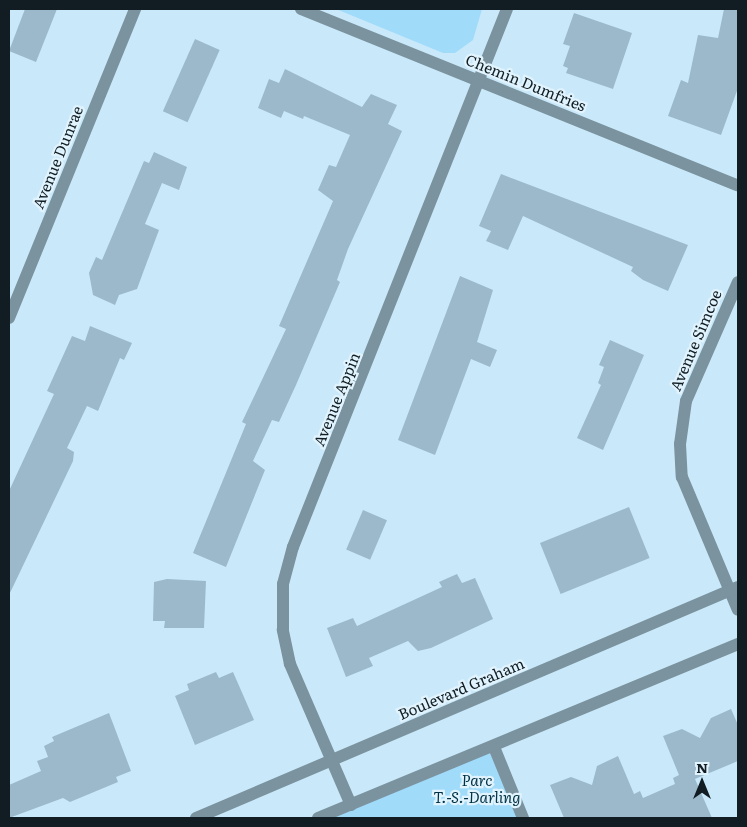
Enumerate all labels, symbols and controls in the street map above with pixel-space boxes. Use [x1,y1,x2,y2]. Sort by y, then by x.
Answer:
street label: Chemin Dumfries [463,50,589,114]
street label: Avenue Dunrae [28,103,86,211]
street label: Avenue Simcoe [666,287,724,393]
street label: Avenue Appin [309,349,363,449]
street label: Boulevard Graham [395,653,527,723]
north arrow [677,757,727,807]
text: N [696,757,708,777]
park label: Parc T.-S.-Darling [434,770,520,805]

